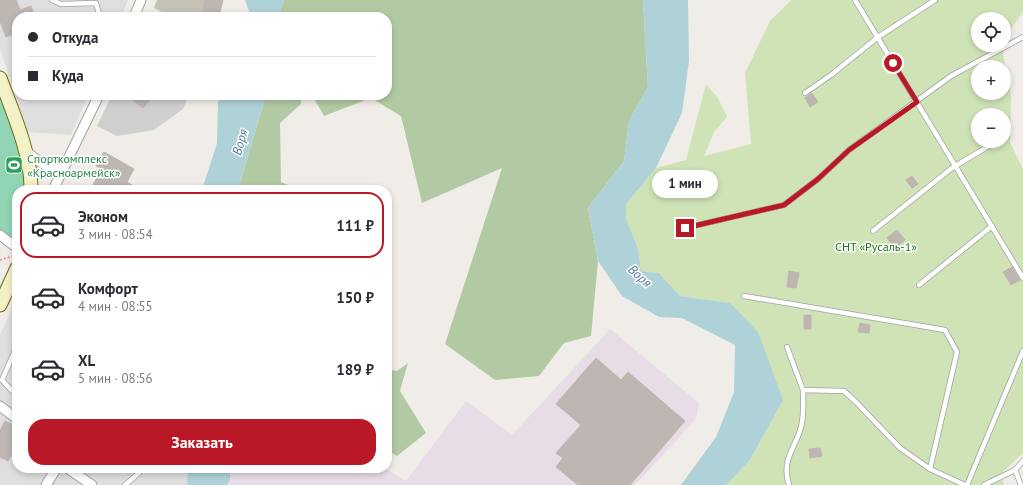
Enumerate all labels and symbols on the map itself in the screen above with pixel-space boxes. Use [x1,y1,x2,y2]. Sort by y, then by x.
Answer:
route start [884,54,902,72]
water label: Воря [228,127,252,157]
place label: Спорткомплекс «Красноармейск» [27,151,121,180]
sports icon: Спорткомплекс «Красноармейск» [4,155,24,175]
callout: 1 мин [652,170,718,198]
route end [676,219,694,237]
park label: СНТ «Русаль-1» [835,239,917,254]
water label: Воря [625,261,655,291]

